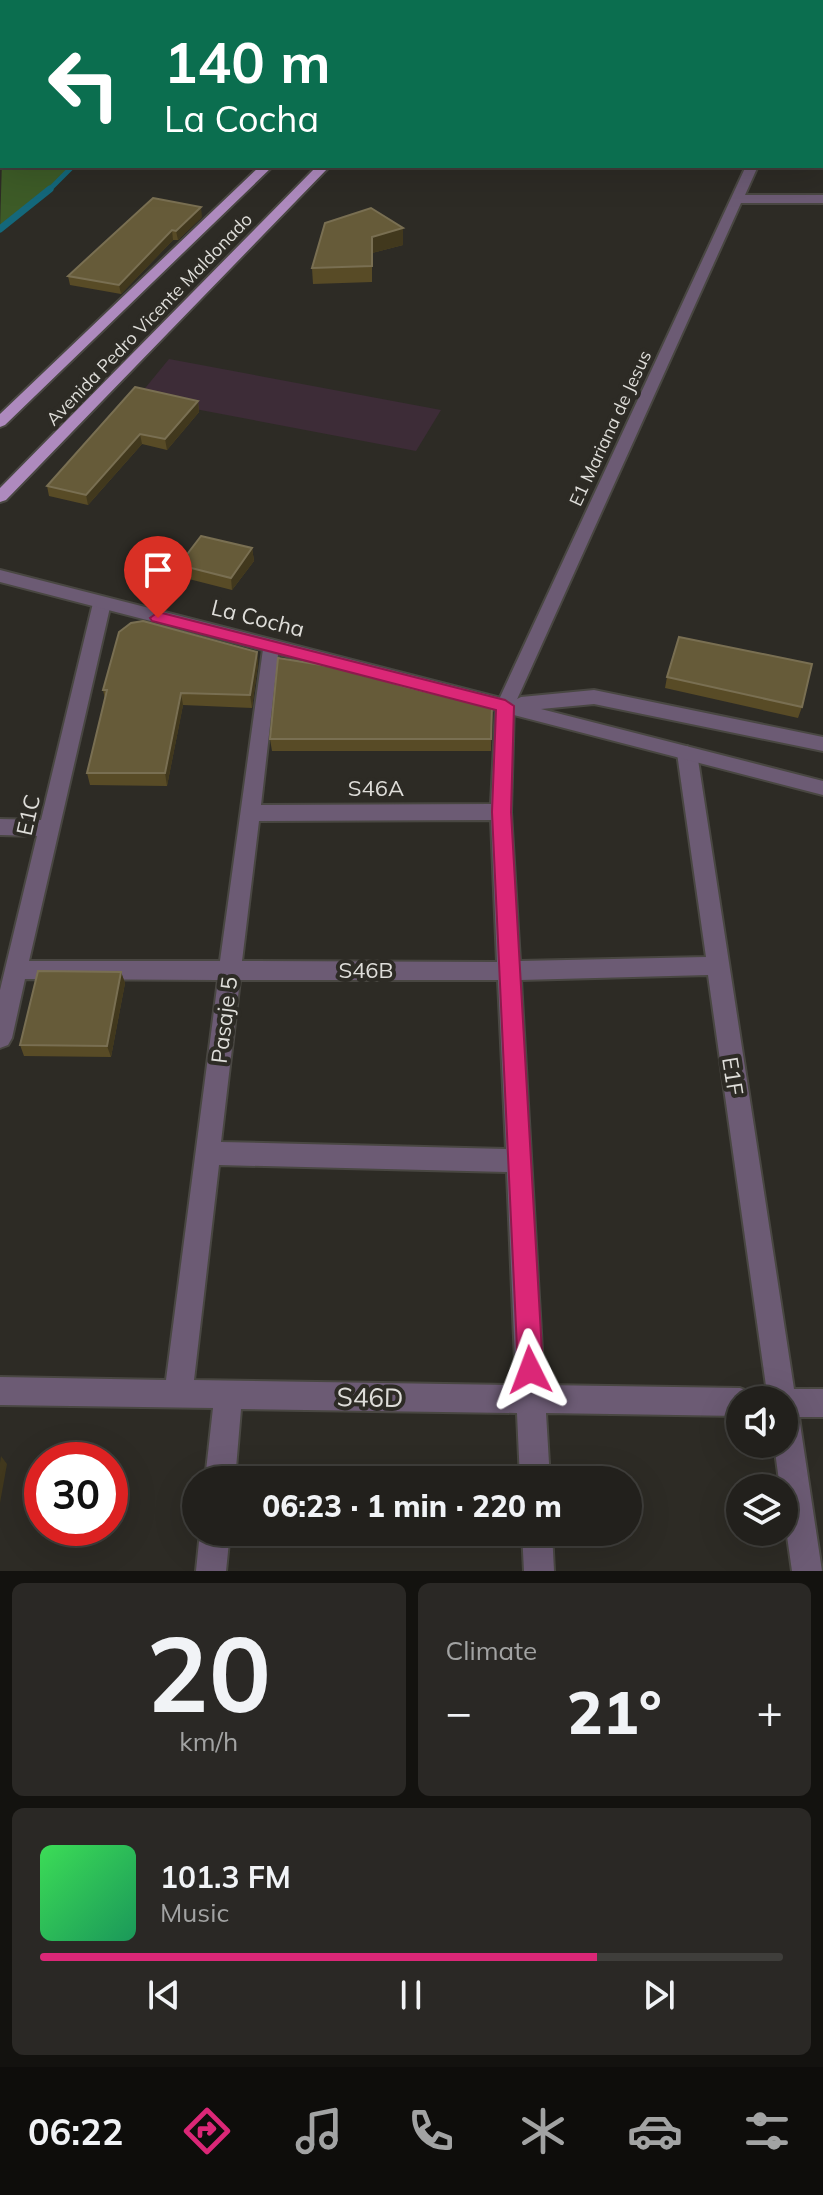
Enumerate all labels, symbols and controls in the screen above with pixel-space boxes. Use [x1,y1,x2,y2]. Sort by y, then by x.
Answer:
text: 140 m [164,27,331,97]
icon: left [32,32,136,136]
text: La Cocha [164,96,319,141]
street label: Avenida Pedro Vicente Maldonado [41,208,257,430]
street label: E1 Mariana de Jesus [564,346,656,510]
pin [124,536,192,618]
icon: arrive [136,548,180,592]
street label: La Cocha [209,593,307,643]
street label: S46A [348,774,404,802]
street label: E1C [10,792,46,838]
street label: S46B [338,956,394,984]
street label: Pasaje 5 [205,975,243,1065]
street label: E1F [716,1055,750,1097]
position arrow [488,1328,572,1412]
street label: S46D [336,1380,404,1414]
map controls [726,1386,798,1546]
button: sound [726,1386,798,1458]
speed limit sign: 30 [24,1442,128,1546]
button: layers [726,1474,798,1546]
text: 06:23 · 1 min · 220 m [262,1487,562,1525]
text: 20 [146,1607,271,1738]
text: Climate [446,1634,537,1667]
text: 21° [567,1674,662,1749]
text: − [446,1684,472,1739]
text: + [757,1684,783,1739]
text: km/h [179,1725,238,1758]
text: 101.3 FM [160,1858,291,1896]
text: Music [160,1896,229,1929]
icon: previous [142,1973,186,2017]
icon: pause [389,1973,433,2017]
icon: next [637,1973,681,2017]
icon: directions [179,2103,235,2159]
icon: music [291,2103,347,2159]
icon: phone [403,2103,459,2159]
icon: climate [515,2103,571,2159]
icon: car [627,2103,683,2159]
icon: filters [739,2103,795,2159]
text: 06:22 [28,2109,123,2154]

